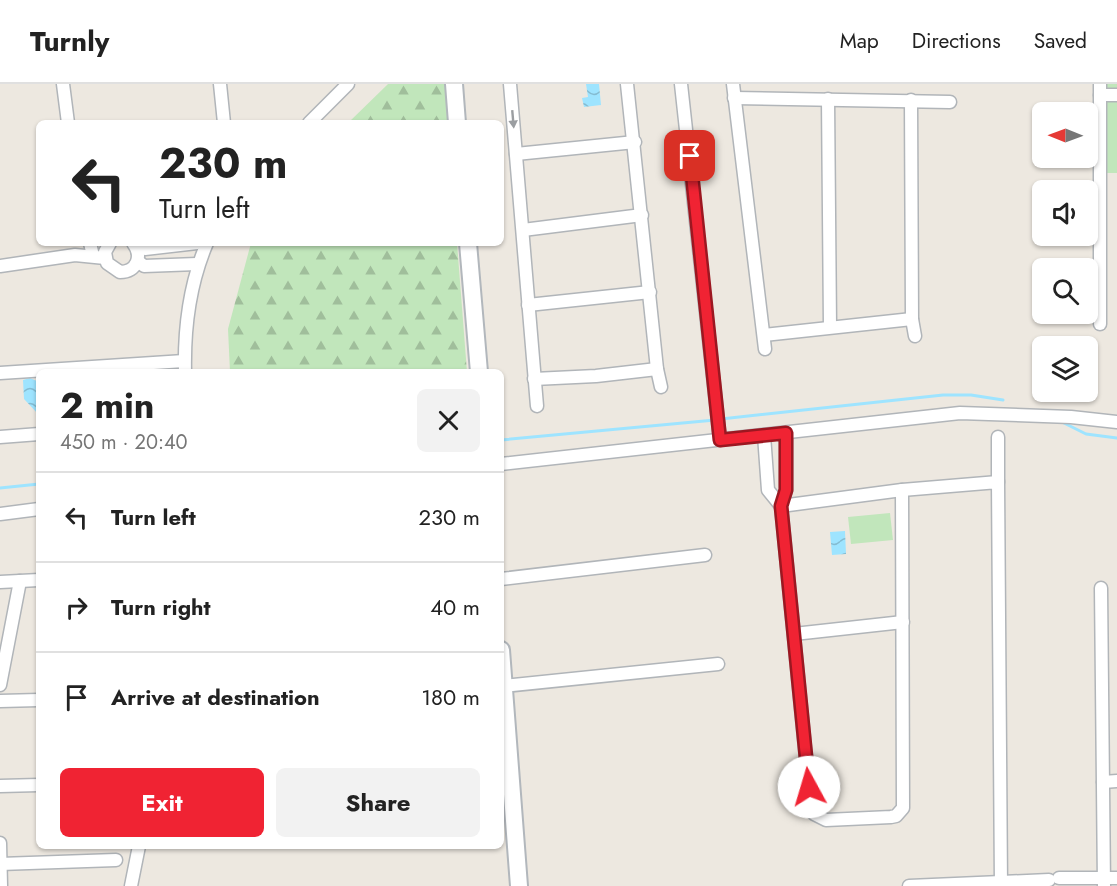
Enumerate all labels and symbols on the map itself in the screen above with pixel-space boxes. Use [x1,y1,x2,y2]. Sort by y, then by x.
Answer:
north arrow [1032,102,1098,168]
one-way arrow [508,110,518,129]
pin [664,130,715,181]
position arrow [777,755,841,819]

